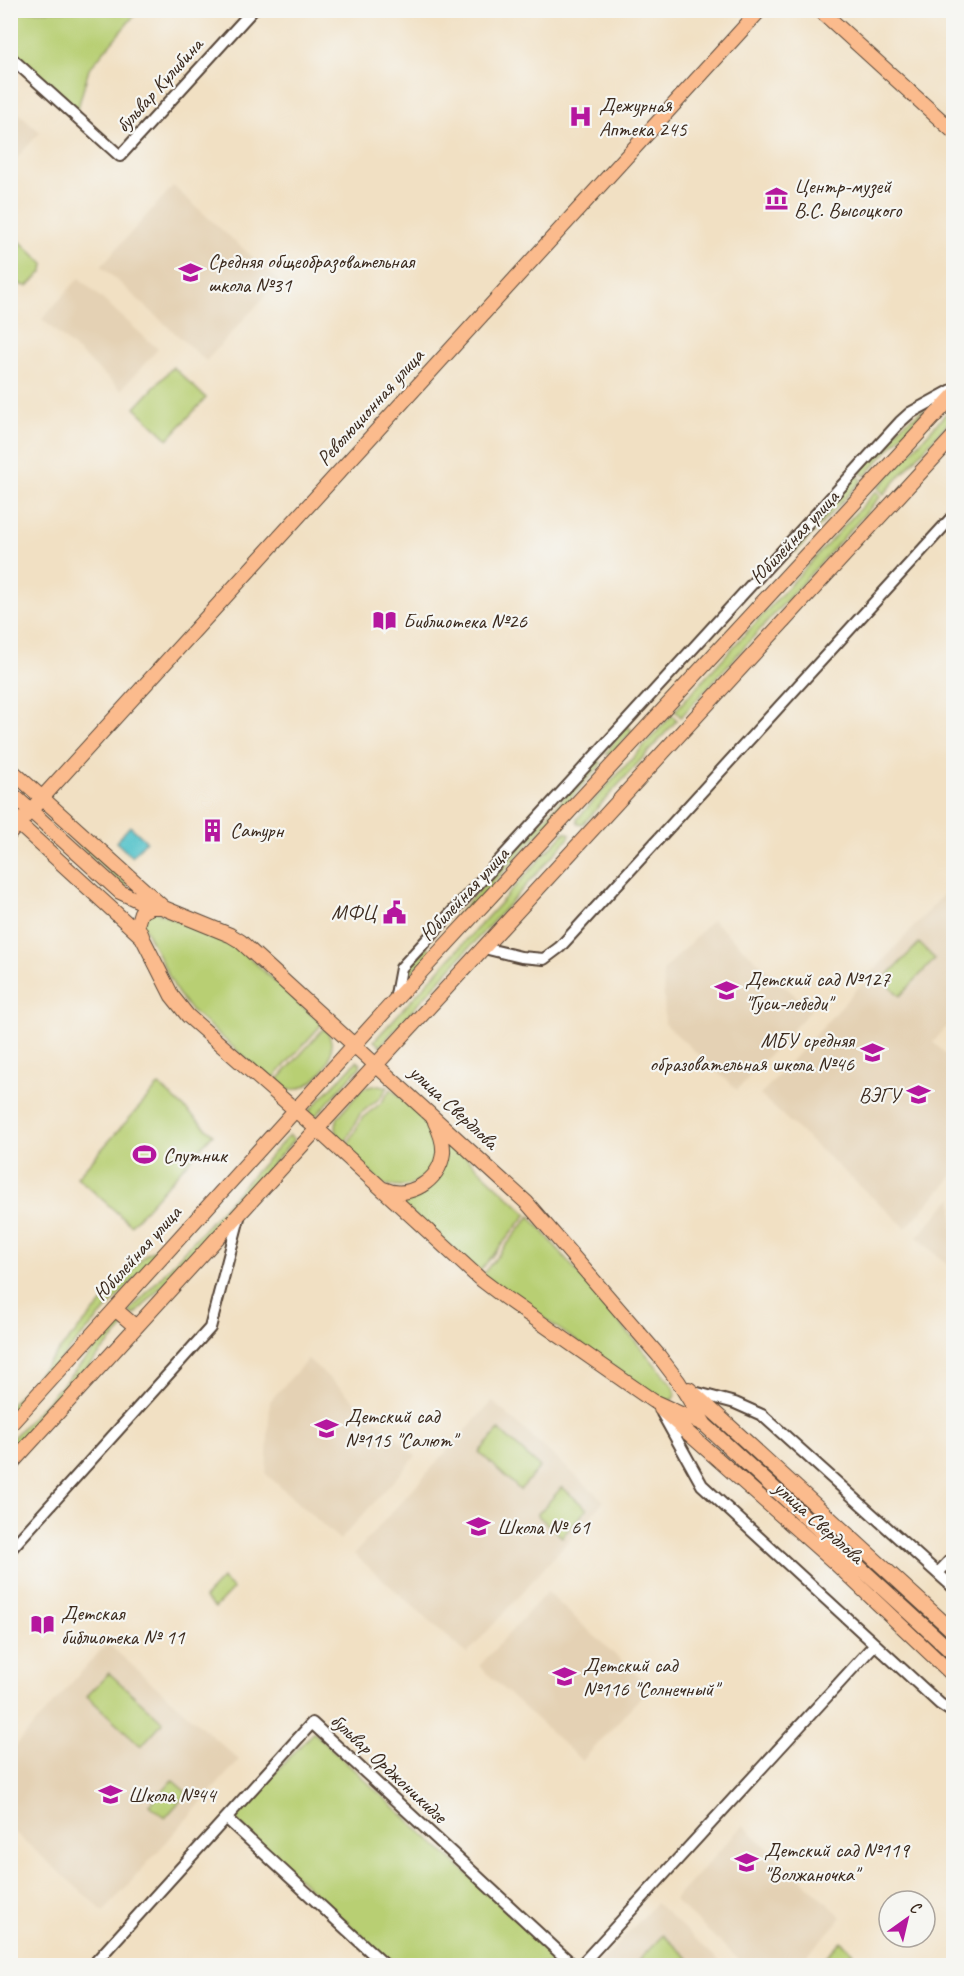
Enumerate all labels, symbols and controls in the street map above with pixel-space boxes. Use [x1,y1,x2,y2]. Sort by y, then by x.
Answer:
street label: бульвар Кулибина [110,31,210,138]
place label: Дежурная Аптека 245 [599,92,688,142]
hospital icon: Дежурная Аптека 245 [568,104,594,130]
place label: Центр-музей В.С. Высоцкого [794,173,903,223]
museum icon: Центр-музей В.С. Высоцкого [763,185,789,211]
place label: Средняя общеобразовательная школа №31 [208,248,416,298]
school or university icon: Средняя общеобразовательная школа №31 [177,260,203,286]
street label: Революционная улица [311,342,431,471]
street label: Юбилейная улица [744,483,845,589]
library icon: Библиотека №26 [372,608,398,634]
place label: Библиотека №26 [403,608,527,634]
building icon: Сатурн [199,817,225,843]
place label: Сатурн [230,817,284,843]
street label: Юбилейная улица [414,840,515,946]
place label: МФЦ [331,899,378,925]
public building icon: МФЦ [381,899,407,925]
place label: Детский сад №127 "Гуси-лебеди" [745,966,891,1016]
school or university icon: Детский сад №127 "Гуси-лебеди" [714,978,740,1004]
place label: МБУ средняя образовательная школа №46 [650,1027,856,1077]
school or university icon: МБУ средняя образовательная школа №46 [859,1039,885,1065]
street label: улица Свердлова [403,1058,506,1157]
place label: ВЭГУ [859,1082,903,1108]
school or university icon: ВЭГУ [905,1082,931,1108]
sports icon: Спутник [132,1142,158,1168]
place label: Спутник [163,1142,229,1168]
street label: Юбилейная улица [87,1199,188,1306]
place label: Детский сад №115 "Салют" [345,1403,460,1453]
school or university icon: Детский сад №115 "Салют" [314,1415,340,1441]
street label: улица Свердлова [767,1473,871,1571]
school or university icon: Школа № 61 [466,1514,492,1540]
place label: Школа № 61 [497,1514,591,1540]
place label: Детская библиотека № 11 [61,1600,186,1650]
library icon: Детская библиотека № 11 [30,1612,56,1638]
place label: Детский сад №116 "Солнечный" [583,1652,722,1702]
school or university icon: Детский сад №116 "Солнечный" [552,1664,578,1690]
street label: бульвар Орджоникидзе [325,1707,454,1830]
school or university icon: Школа №44 [97,1782,123,1808]
place label: Школа №44 [128,1782,218,1808]
place label: Детский сад №119 "Волжаночка" [764,1837,910,1887]
school or university icon: Детский сад №119 "Волжаночка" [733,1849,759,1875]
north arrow [877,1889,937,1949]
text: С [906,1897,925,1919]

